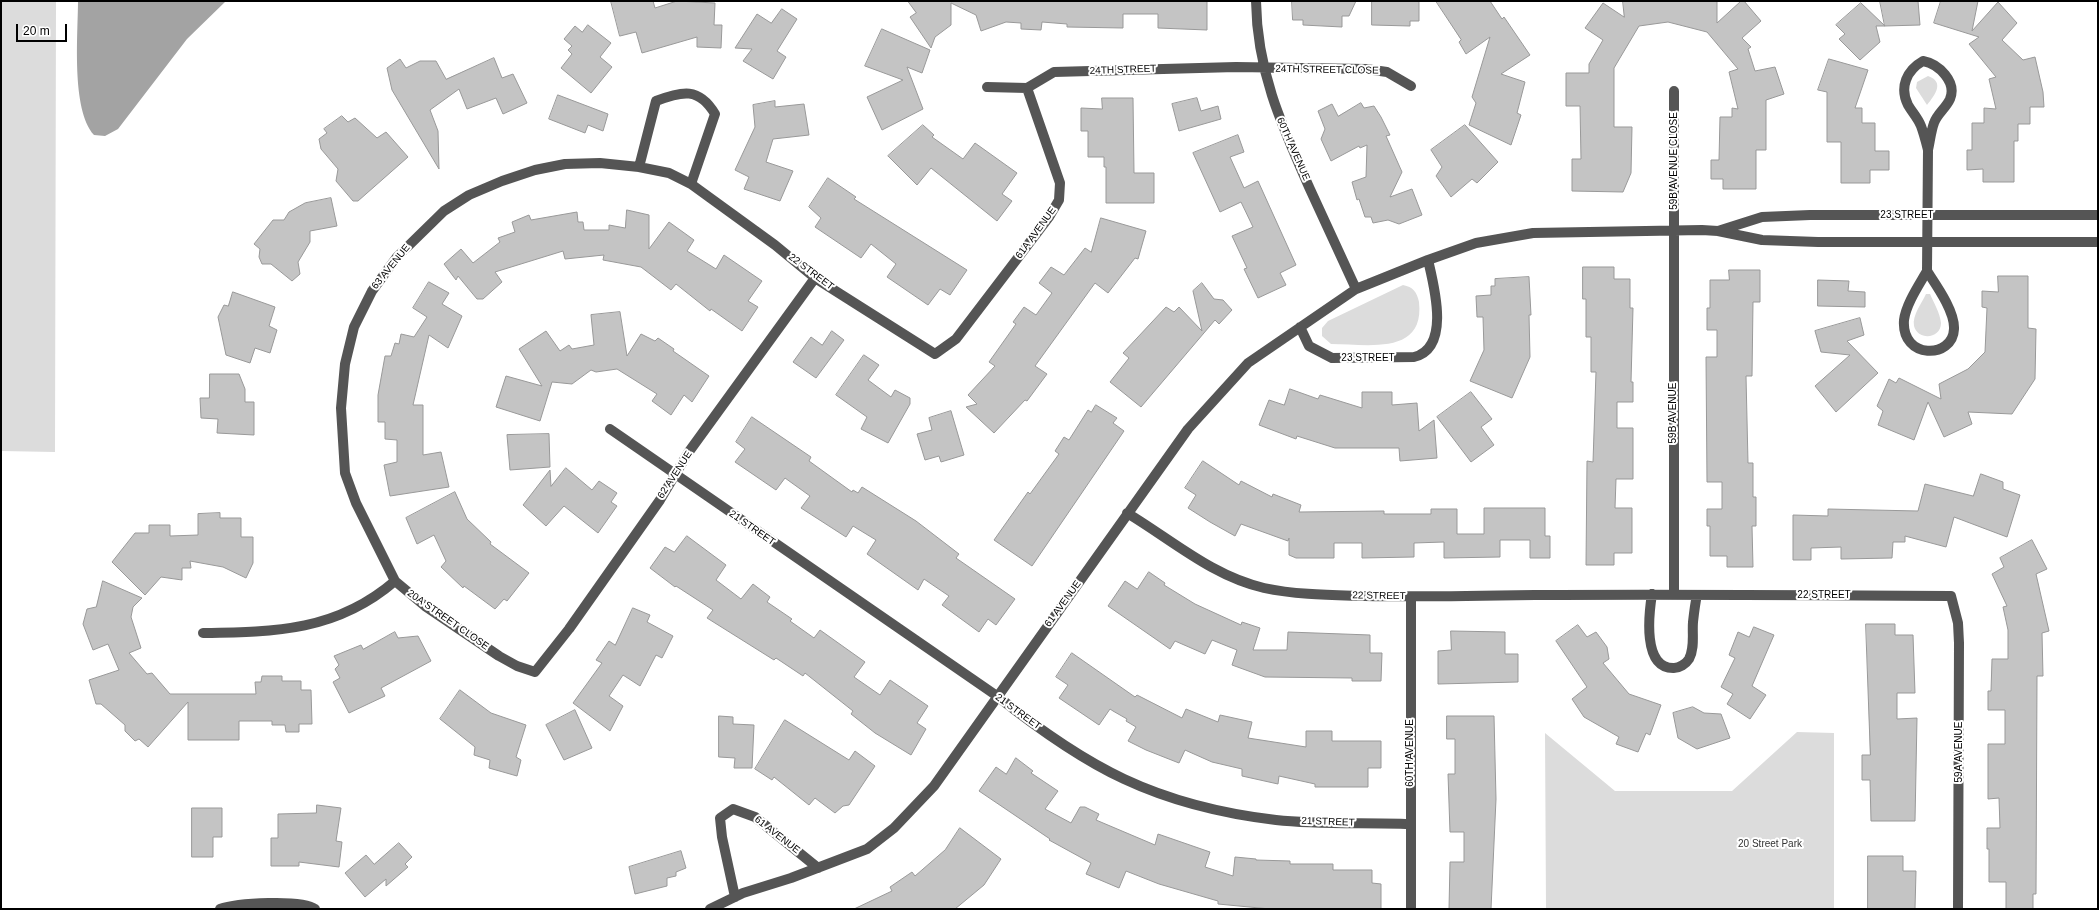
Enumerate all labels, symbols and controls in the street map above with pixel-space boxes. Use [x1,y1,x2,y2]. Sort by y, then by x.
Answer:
scale bar [18,16,69,42]
text: 20 m [23,24,50,38]
street label: 24TH STREET [1089,63,1157,77]
street label: 24TH STREET CLOSE [1275,63,1379,77]
street label: 59B AVENUE CLOSE [1668,112,1680,210]
street label: 60TH AVENUE [1274,116,1312,182]
street label: 61A AVENUE [1013,205,1059,261]
street label: 23 STREET [1880,209,1934,221]
street label: 63 AVENUE [369,242,413,292]
street label: 22 STREET [786,251,836,293]
street label: 23 STREET [1341,352,1395,364]
street label: 59B AVENUE [1667,383,1679,443]
street label: 62 AVENUE [655,449,695,501]
street label: 21 STREET [727,508,777,548]
street label: 61 AVENUE [1042,579,1084,629]
street label: 20A STREET CLOSE [405,587,491,653]
street label: 22 STREET [1797,589,1851,601]
street label: 22 STREET [1352,590,1406,602]
street label: 21 STREET [993,691,1043,733]
street label: 60TH AVENUE [1404,719,1416,787]
street label: 59A AVENUE [1953,722,1965,782]
street label: 61 AVENUE [752,814,802,856]
street label: 21 STREET [1301,815,1355,829]
park label: 20 Street Park [1738,838,1802,850]

